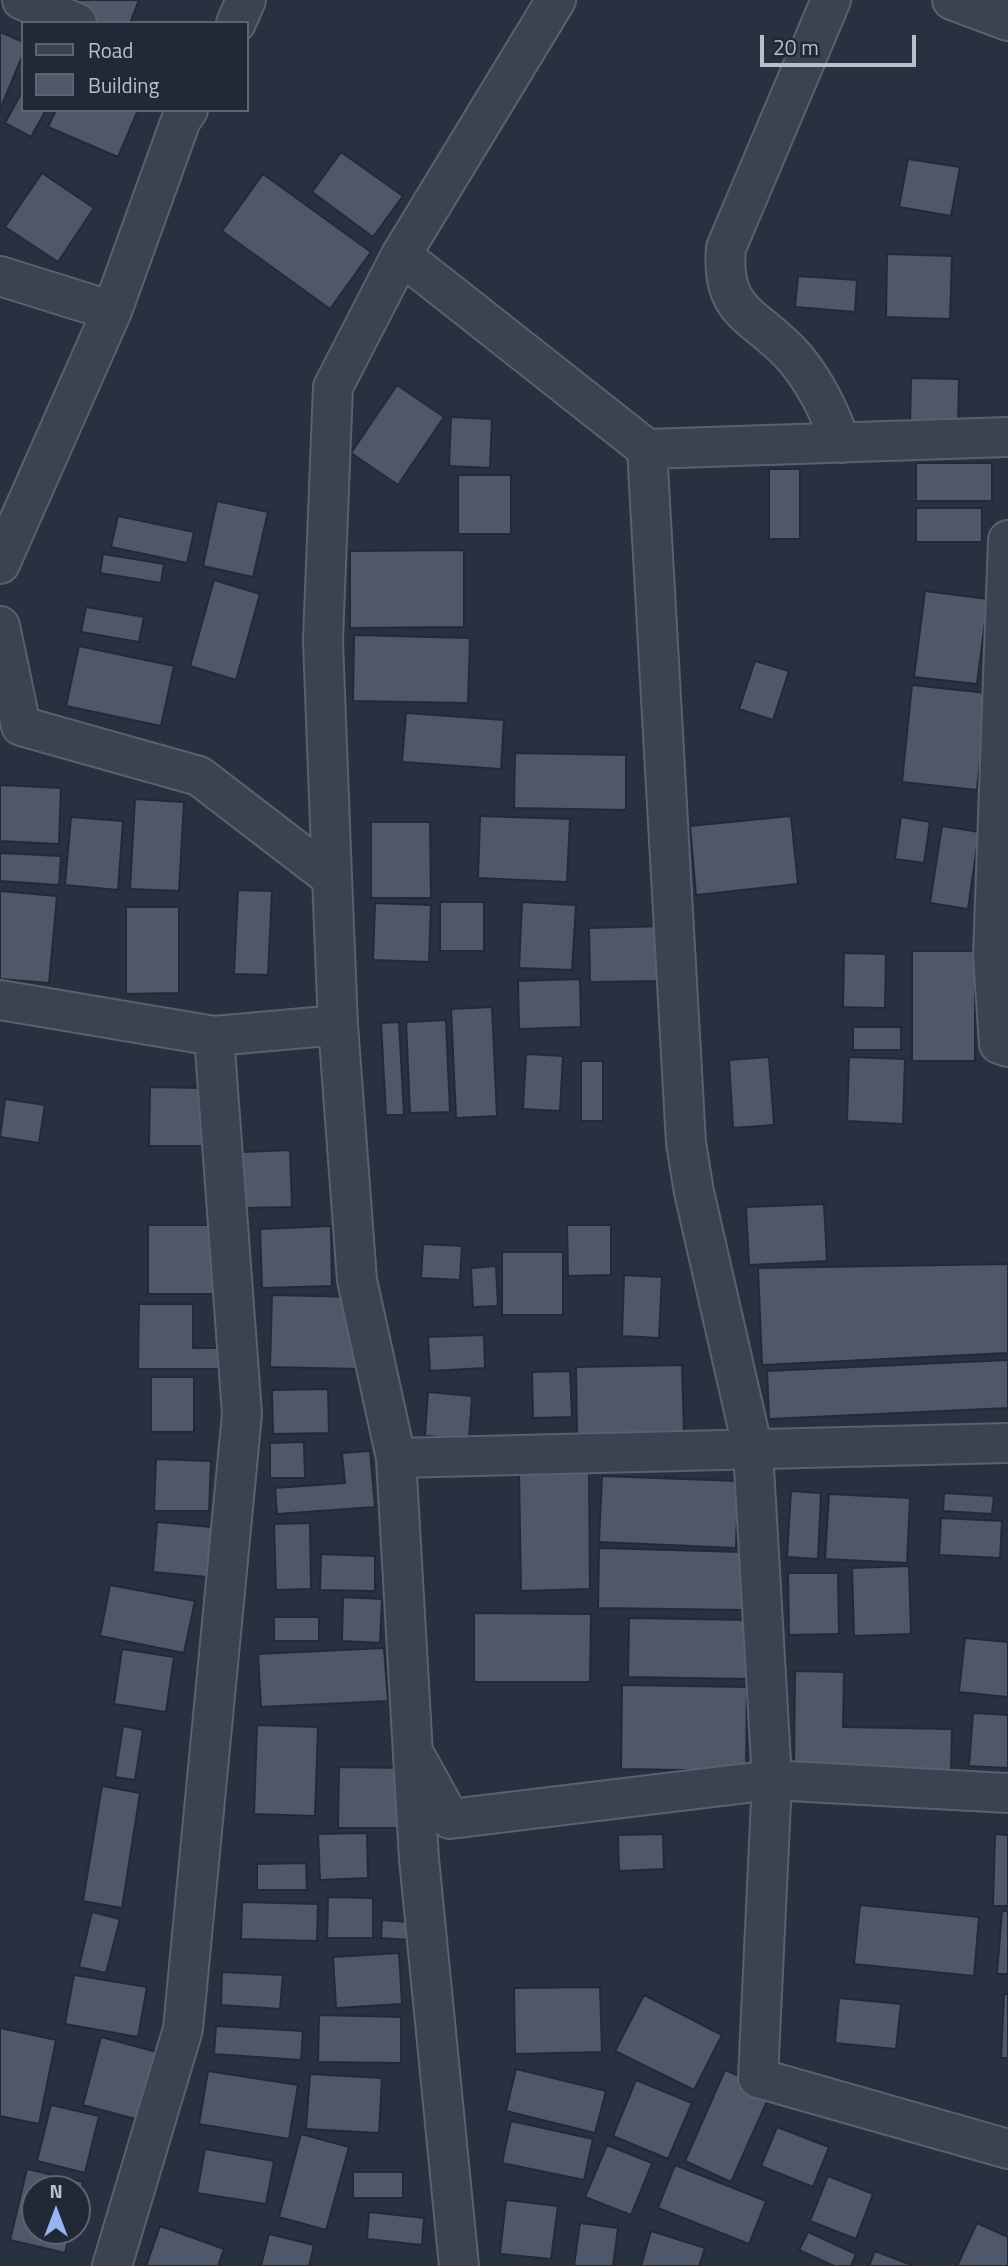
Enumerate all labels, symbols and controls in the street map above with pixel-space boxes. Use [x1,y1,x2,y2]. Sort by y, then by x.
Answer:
legend [21,21,248,112]
scale bar [763,21,919,65]
text: 20 m [773,31,819,63]
text: Road [88,34,133,66]
text: Building [88,69,159,101]
north arrow [21,2175,91,2245]
text: N [49,2176,63,2205]

